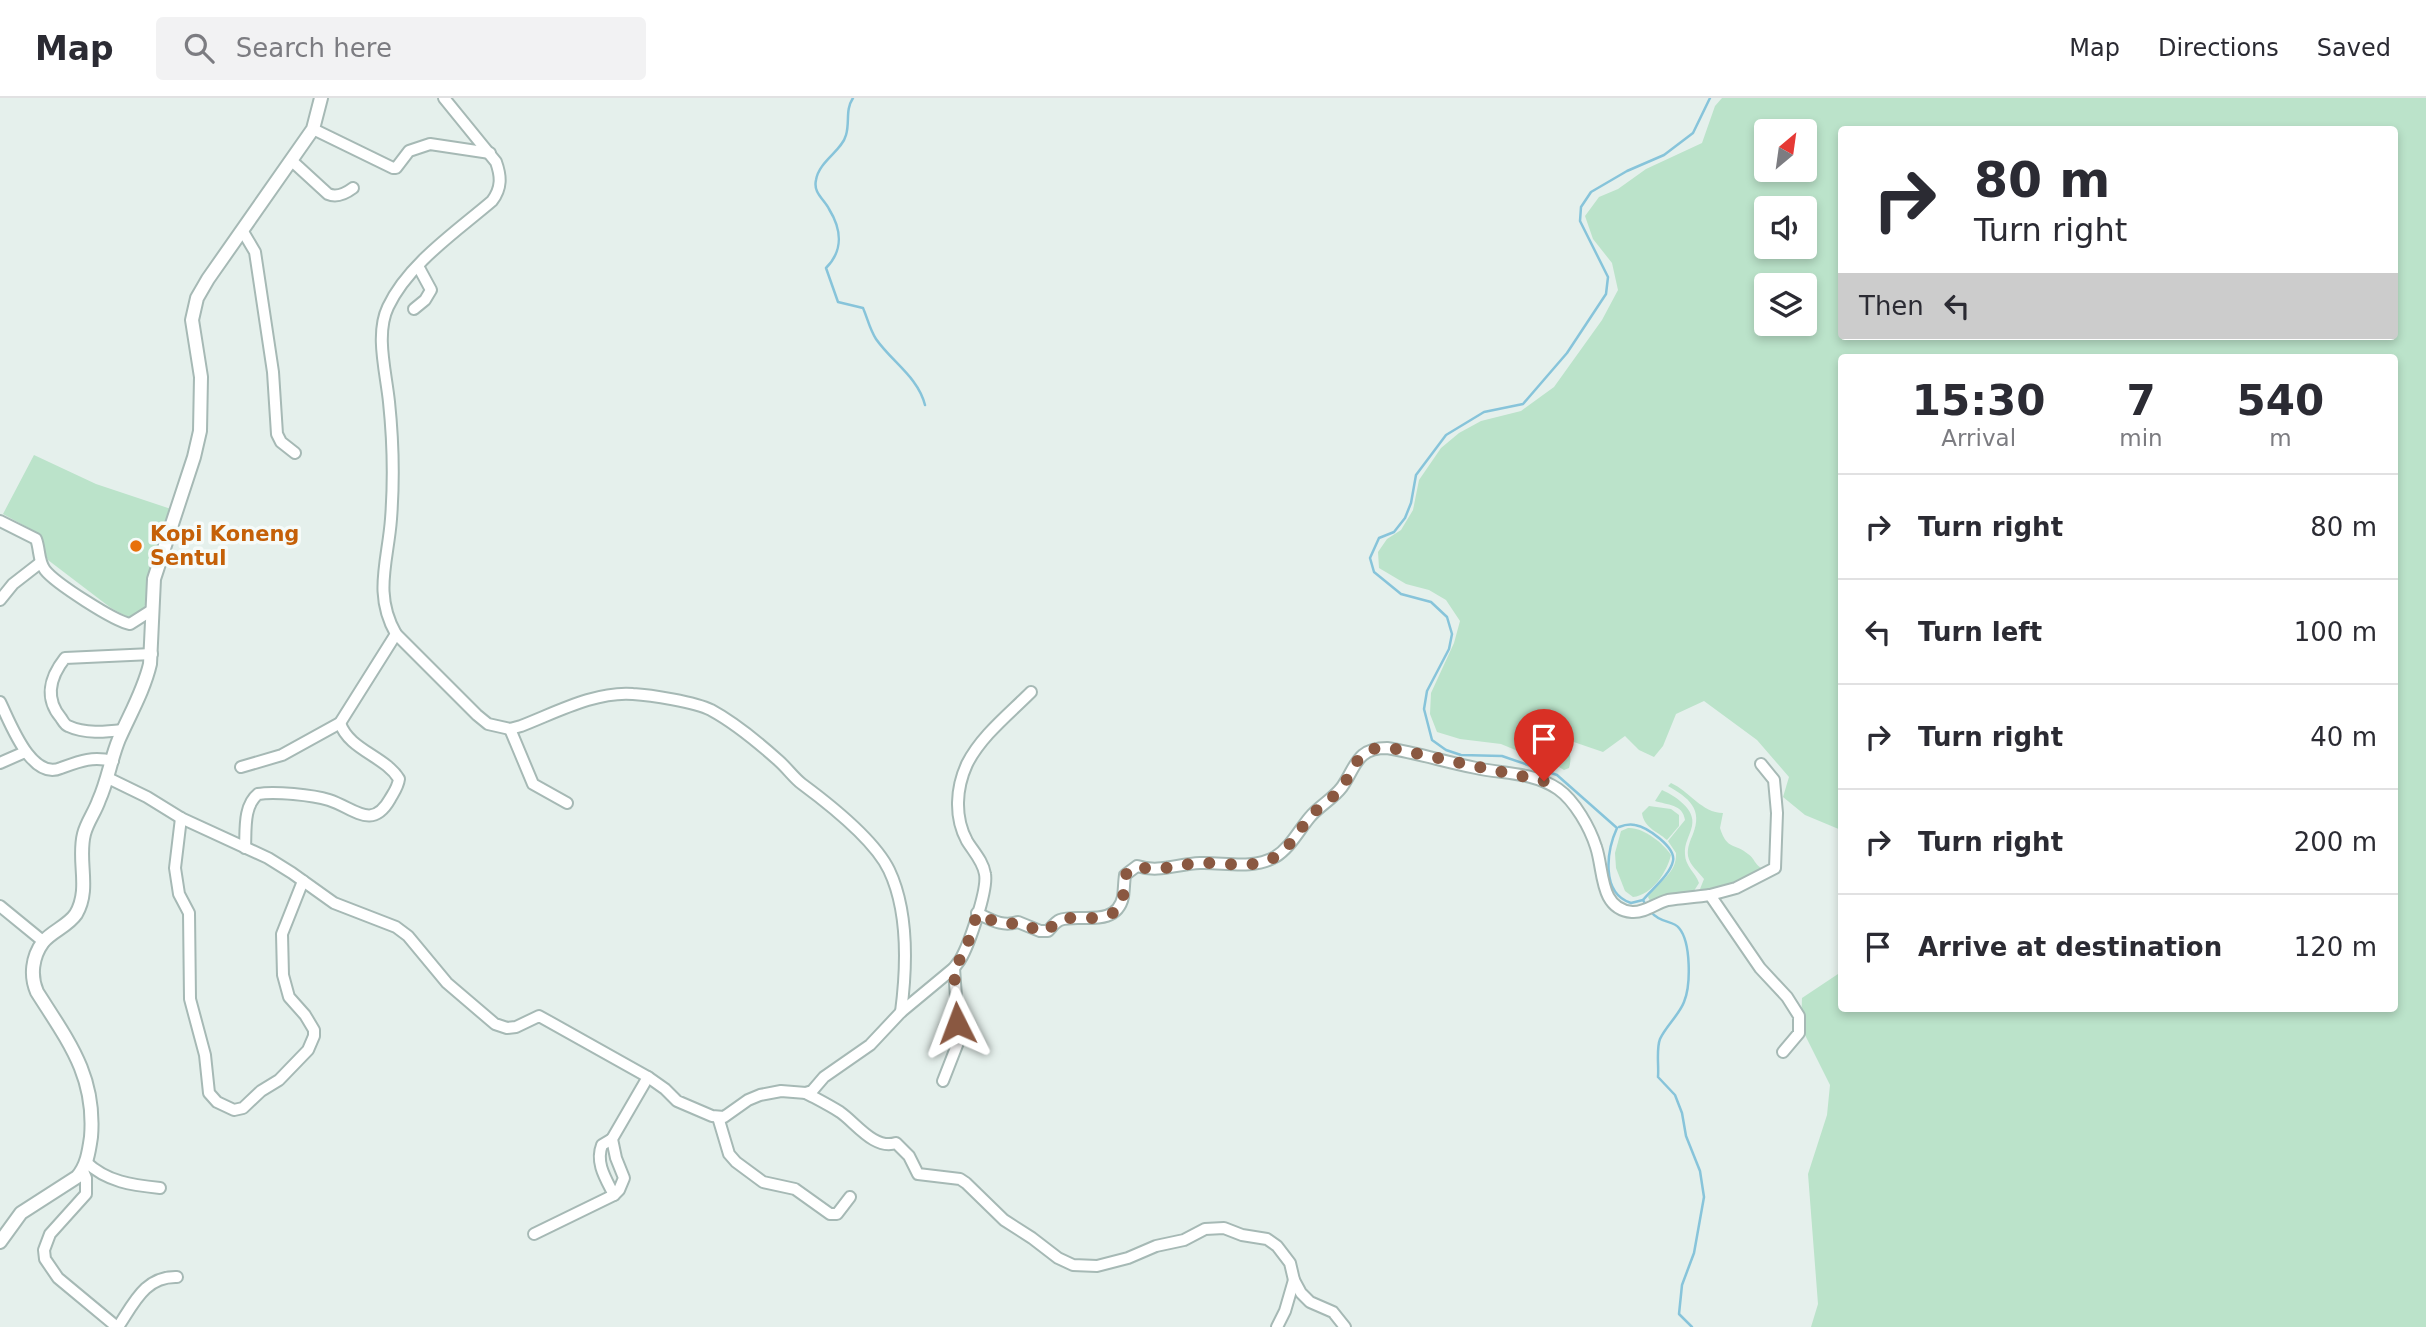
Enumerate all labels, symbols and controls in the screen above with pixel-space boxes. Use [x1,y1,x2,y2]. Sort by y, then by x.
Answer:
search box [156,17,646,80]
text: Map [35,29,114,68]
icon: search [180,29,218,67]
text: Search here [236,33,392,63]
text: Map [2069,34,2120,62]
text: Directions [2158,34,2279,62]
text: Saved [2317,34,2391,62]
north arrow [1754,119,1816,182]
map controls [1754,119,1817,336]
text: 80 m [1974,152,2110,209]
icon: right [1859,154,1950,245]
button: sound [1754,196,1817,259]
text: Turn right [1974,211,2127,249]
button: layers [1754,273,1817,336]
icon: left [1938,287,1976,325]
text: Then [1859,291,1924,321]
text: 15:30 [1912,376,2046,425]
text: 7 [2126,376,2156,425]
text: 540 [2237,376,2324,425]
text: Arrival [1941,425,2016,451]
text: min [2119,425,2163,451]
text: m [2269,425,2292,451]
icon: right [1859,508,1897,546]
text: Turn right [1918,512,2063,542]
text: 80 m [2310,512,2377,542]
place label: Kopi Koneng Sentul [150,522,299,570]
marker: Kopi Koneng Sentul [128,538,144,554]
icon: left [1859,613,1897,651]
text: Turn left [1918,617,2042,647]
text: 100 m [2294,617,2377,647]
pin [1514,709,1574,781]
icon: right [1859,718,1897,756]
icon: arrive [1525,720,1563,758]
text: Turn right [1918,722,2063,752]
text: 40 m [2310,722,2377,752]
icon: right [1859,823,1897,861]
text: Turn right [1918,827,2063,857]
text: 200 m [2294,827,2377,857]
icon: arrive [1859,928,1897,966]
text: Arrive at destination [1918,932,2222,962]
text: 120 m [2294,932,2377,962]
position arrow [920,986,994,1060]

